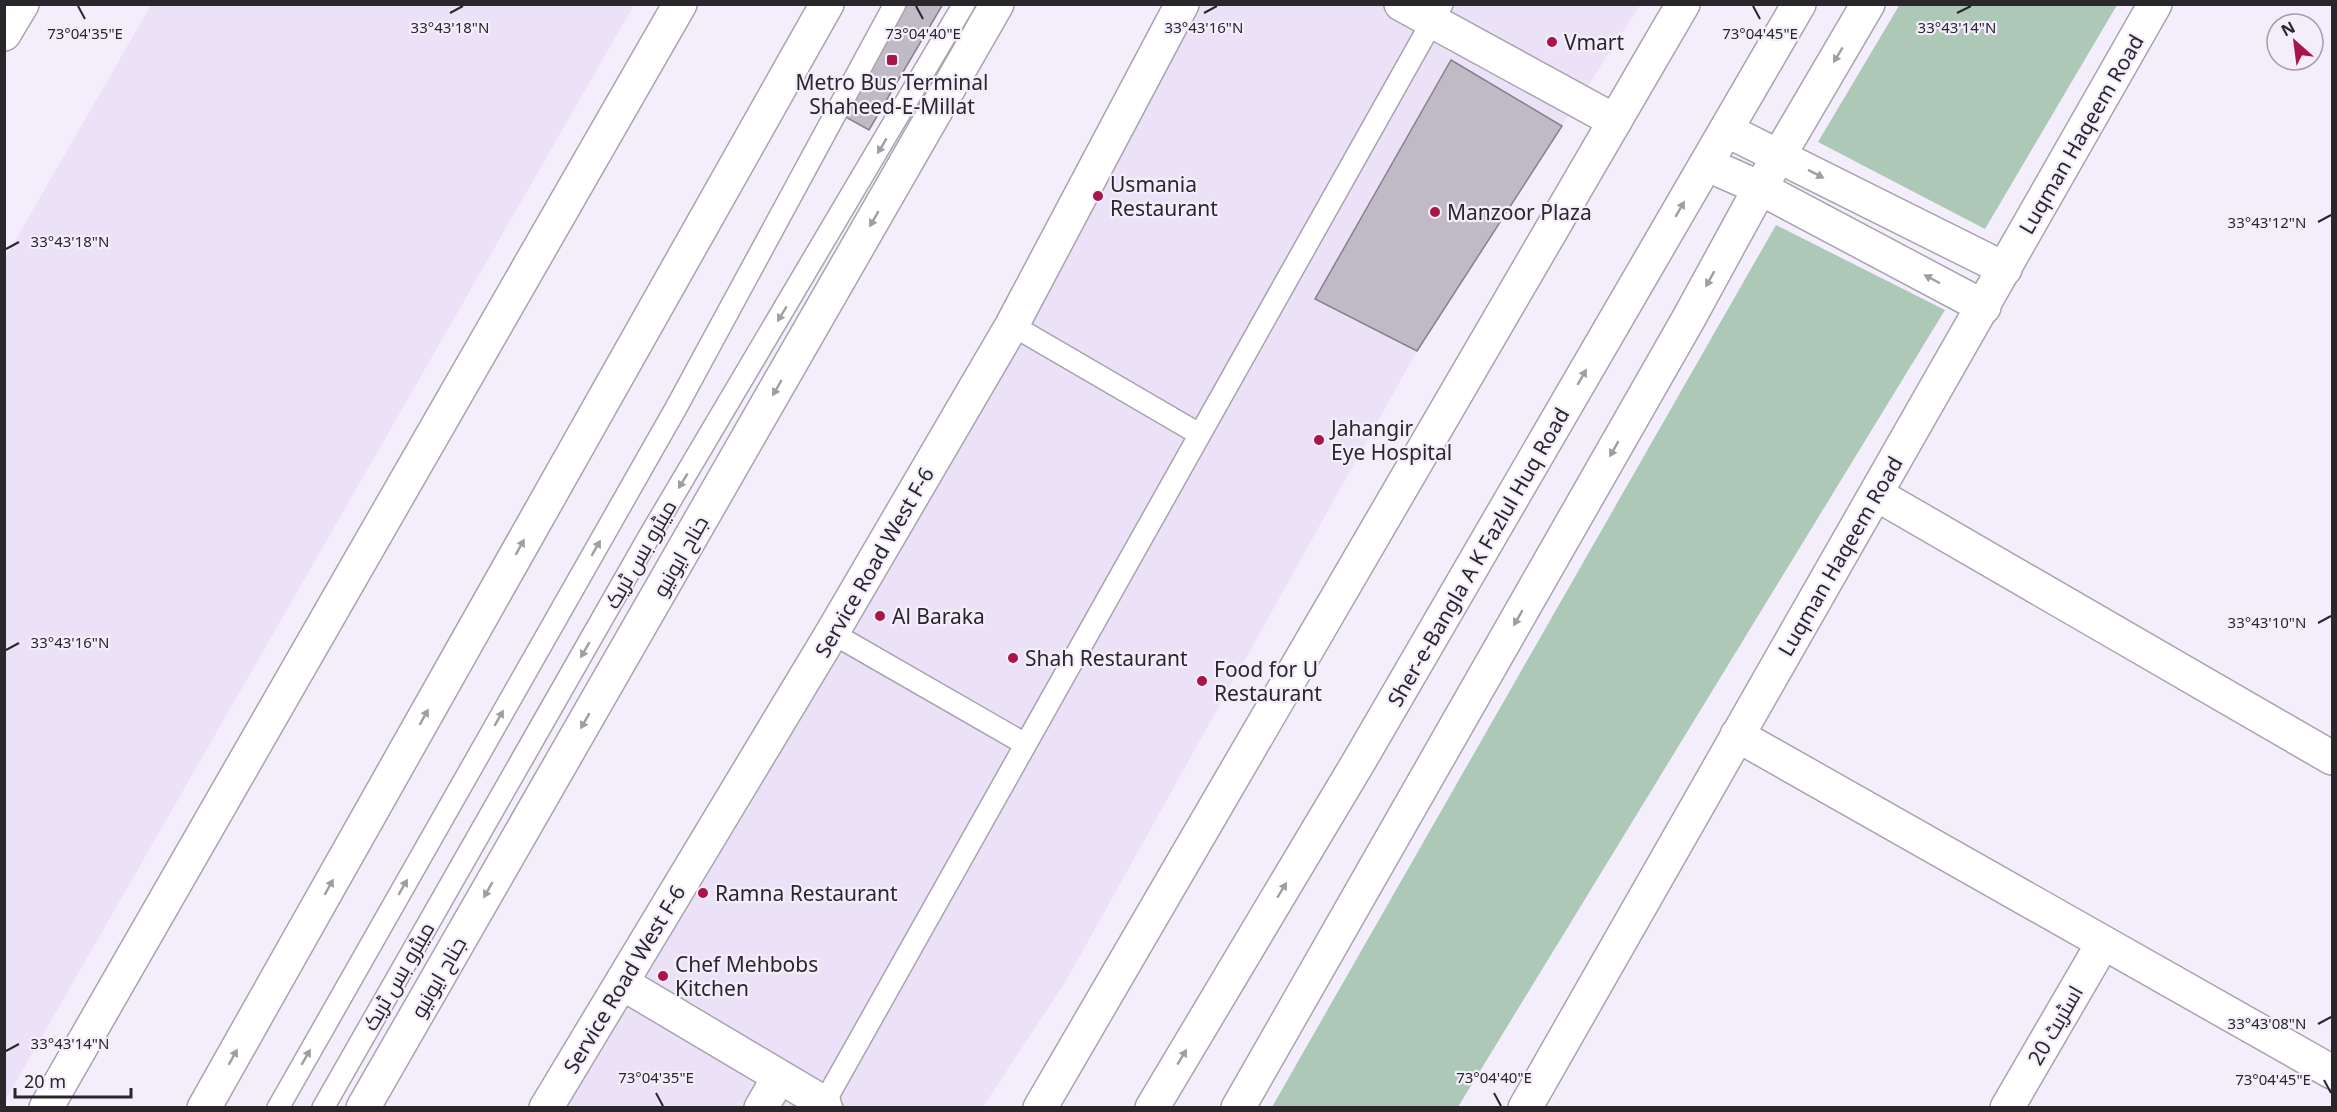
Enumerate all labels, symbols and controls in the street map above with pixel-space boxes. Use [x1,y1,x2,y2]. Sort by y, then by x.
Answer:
north arrow [2265,12,2325,72]
text: N [2277,16,2299,42]
text: 33°43'18"N [411,17,489,37]
text: 33°43'16"N [1165,17,1243,37]
text: 33°43'14"N [1918,17,1996,37]
text: 73°04'35"E [47,23,123,43]
text: 73°04'40"E [885,23,961,43]
text: 73°04'45"E [1722,23,1798,43]
place label: Vmart [1564,28,1624,56]
street label: Luqman Haqeem Road [2012,29,2150,239]
marker: Vmart [1545,35,1559,49]
one-way arrow [1833,47,1844,63]
marker: Metro Bus Terminal Shaheed-E-Millat [885,53,899,67]
place label: Metro Bus Terminal Shaheed-E-Millat [796,68,989,120]
one-way arrow [876,138,887,154]
one-way arrow [1808,169,1825,179]
place label: Usmania Restaurant [1110,170,1218,222]
marker: Usmania Restaurant [1091,189,1105,203]
place label: Manzoor Plaza [1447,198,1592,226]
one-way arrow [1675,201,1686,217]
marker: Manzoor Plaza [1428,205,1442,219]
one-way arrow [869,211,879,228]
text: 33°43'12"N [2228,212,2306,232]
text: 33°43'18"N [31,231,109,251]
one-way arrow [1705,271,1715,288]
one-way arrow [1923,274,1940,284]
one-way arrow [777,306,787,323]
one-way arrow [1577,369,1588,385]
one-way arrow [772,380,782,397]
street label: Sher-e-Bangla A K Fazlul Huq Road [1381,402,1575,712]
place label: Jahangir Eye Hospital [1329,414,1452,466]
marker: Jahangir Eye Hospital [1312,433,1326,447]
one-way arrow [1609,441,1620,457]
street label: Luqman Haqeem Road [1771,451,1909,661]
street label: Service Road West F-6 [808,462,940,662]
one-way arrow [677,473,688,489]
street label: میٹرو بس ٹریک [598,495,682,613]
street label: جناح ایونیو [646,510,715,602]
one-way arrow [515,538,525,555]
one-way arrow [591,539,601,556]
place label: Al Baraka [892,602,985,630]
marker: Al Baraka [873,609,887,623]
one-way arrow [1512,610,1523,626]
text: 33°43'10"N [2228,612,2306,632]
text: 33°43'16"N [31,632,109,652]
one-way arrow [580,642,590,659]
place label: Shah Restaurant [1025,644,1188,672]
marker: Shah Restaurant [1006,651,1020,665]
place label: Food for U Restaurant [1214,655,1322,707]
marker: Food for U Restaurant [1195,674,1209,688]
one-way arrow [419,709,430,725]
one-way arrow [494,710,505,726]
one-way arrow [580,713,590,730]
one-way arrow [398,878,408,895]
one-way arrow [323,879,334,895]
place label: Ramna Restaurant [715,879,898,907]
street label: Service Road West F-6 [557,880,691,1078]
one-way arrow [483,882,493,899]
one-way arrow [1277,882,1288,898]
marker: Ramna Restaurant [696,886,710,900]
street label: میٹرو بس ٹریک [356,917,440,1035]
street label: جناح ایونیو [404,931,473,1023]
place label: Chef Mehbobs Kitchen [675,950,818,1002]
marker: Chef Mehbobs Kitchen [656,969,670,983]
street label: اسٹریٹ 20 [2021,980,2089,1070]
text: 33°43'08"N [2228,1013,2306,1033]
text: 33°43'14"N [31,1033,109,1053]
one-way arrow [228,1048,238,1065]
one-way arrow [301,1048,311,1065]
one-way arrow [1177,1049,1188,1065]
scale bar [15,1061,130,1099]
text: 73°04'35"E [618,1067,694,1087]
text: 73°04'40"E [1456,1067,1532,1087]
text: 20 m [24,1069,66,1093]
text: 73°04'45"E [2235,1069,2311,1089]

